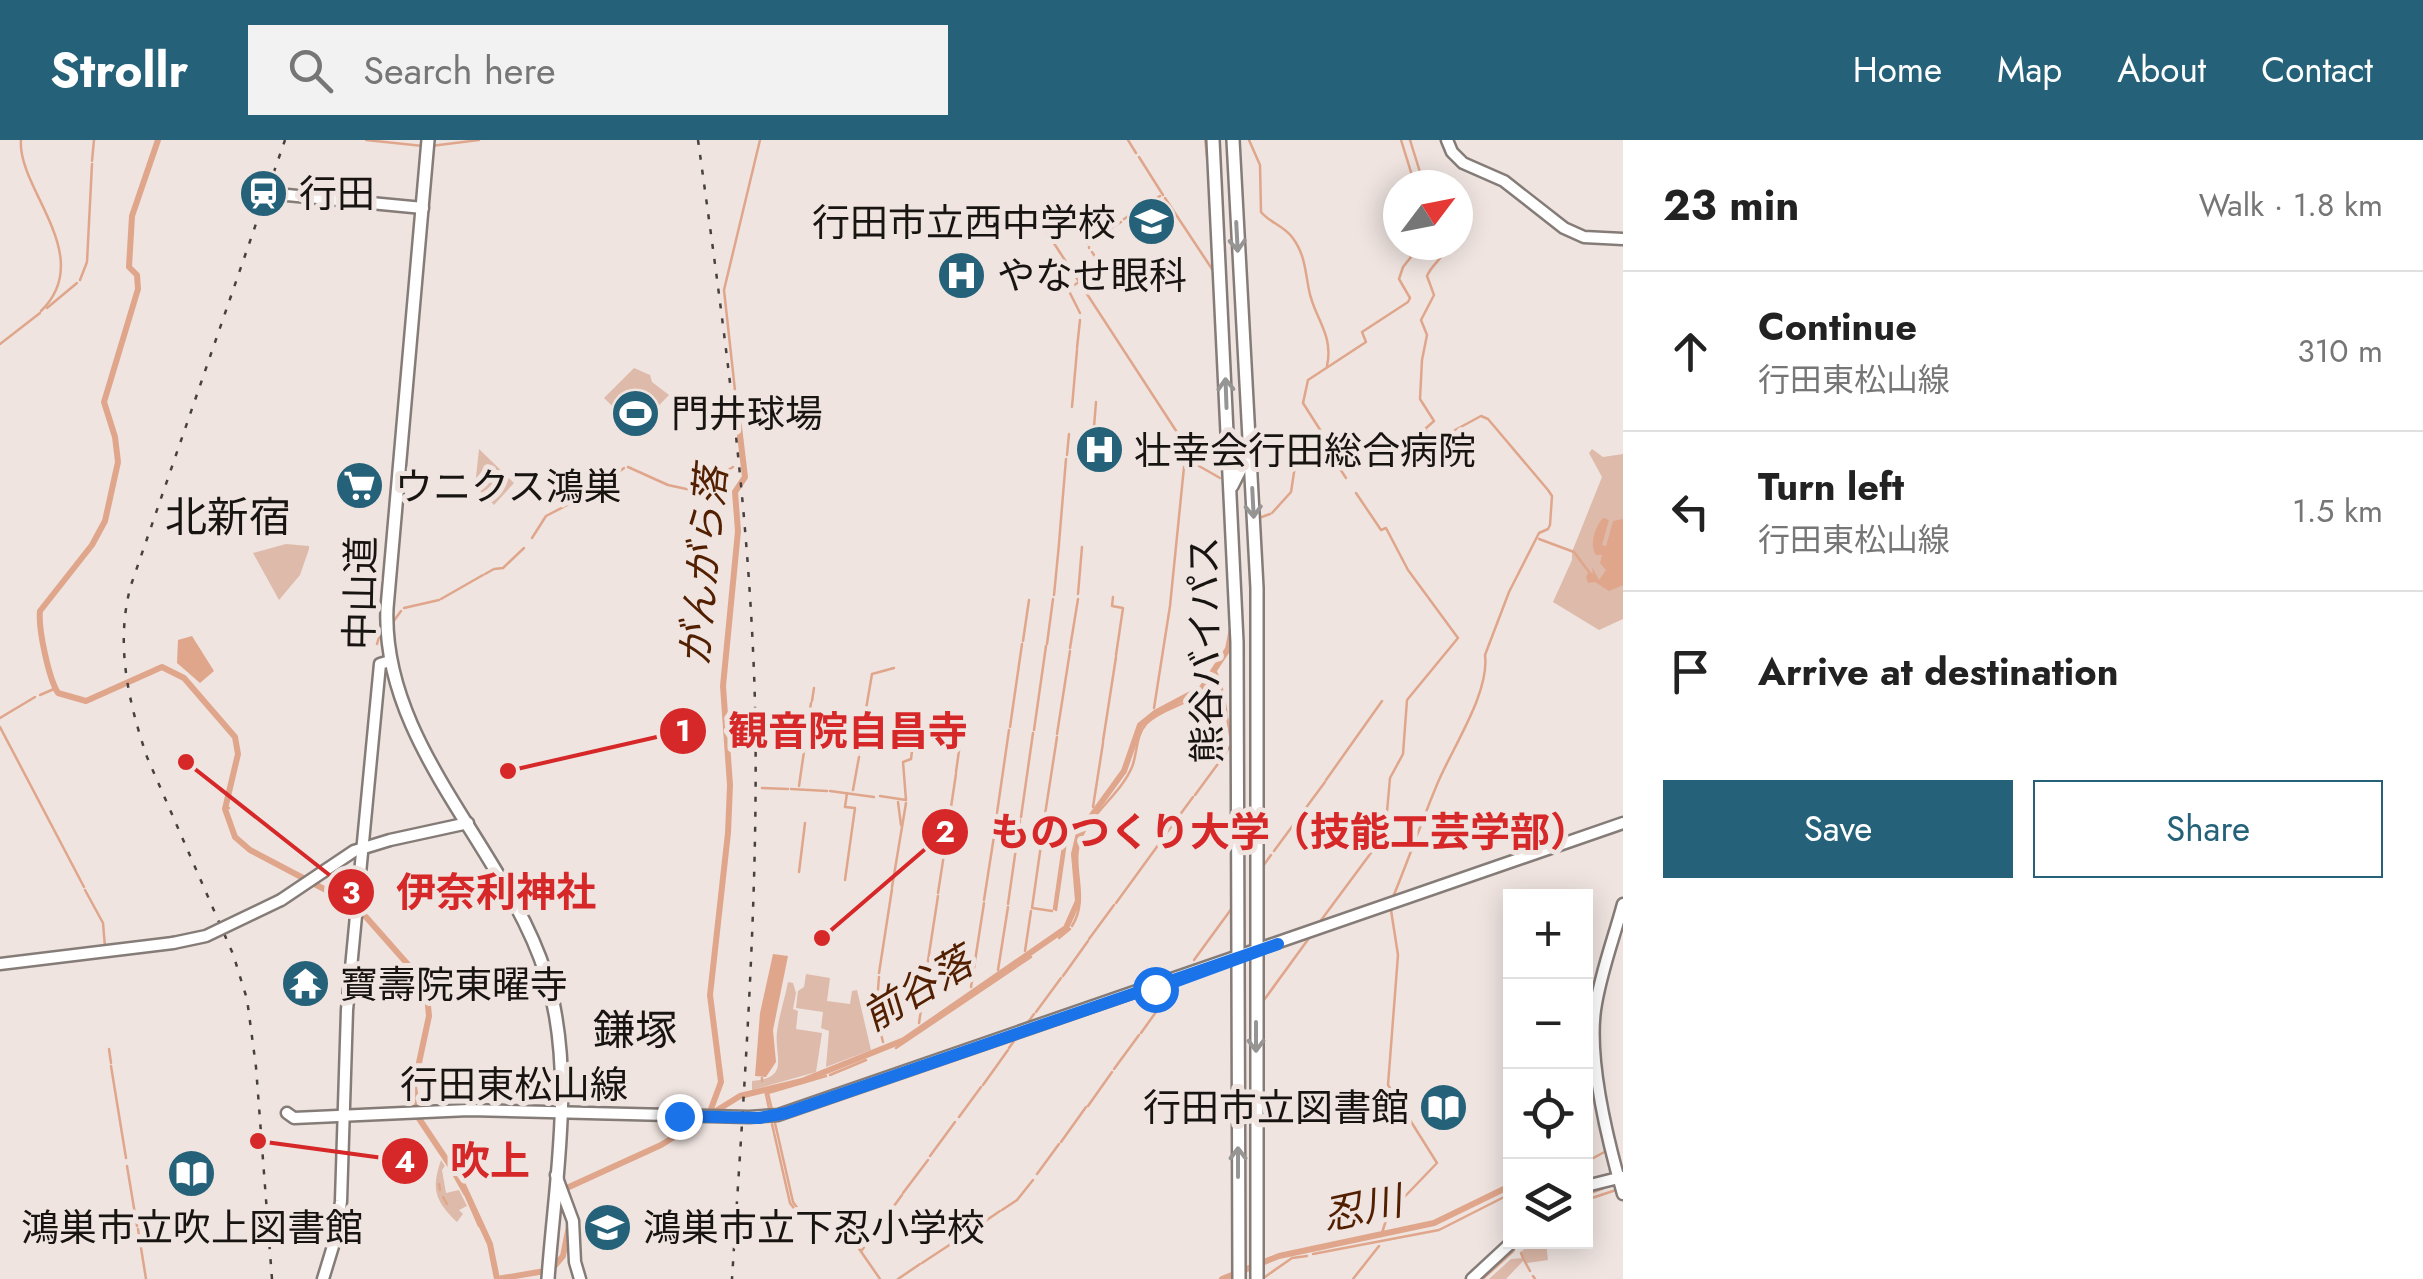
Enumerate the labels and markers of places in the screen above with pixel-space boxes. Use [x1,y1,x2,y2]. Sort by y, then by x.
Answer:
place label: 行田 [299,166,375,221]
station icon: 行田 [238,167,290,219]
place label: 行田市立西中学校 [812,195,1116,250]
school or university icon: 行田市立西中学校 [1125,196,1177,248]
place label: やなせ眼科 [997,248,1187,303]
hospital icon: やなせ眼科 [936,249,988,301]
place label: 門井球場 [671,386,823,441]
sports icon: 門井球場 [610,387,662,439]
place label: 壮幸会行田総合病院 [1134,423,1476,478]
hospital icon: 壮幸会行田総合病院 [1073,424,1125,476]
place label: ウニクス鴻巣 [395,459,622,514]
supermarket icon: ウニクス鴻巣 [334,460,386,512]
callout: 観音院自昌寺 [658,696,988,766]
callout: ものつくり大学（技能工芸学部） [920,797,1610,867]
callout: 伊奈利神社 [326,857,616,927]
place label: 寶壽院東曜寺 [340,957,568,1012]
temple icon: 寶壽院東曜寺 [279,958,331,1010]
place label: 行田市立図書館 [1143,1080,1409,1135]
library icon: 行田市立図書館 [1418,1081,1470,1133]
callout: 吹上 [380,1126,550,1196]
library icon: 鴻巣市立吹上図書館 [166,1147,218,1199]
place label: 鴻巣市立吹上図書館 [21,1200,363,1255]
place label: 鴻巣市立下忍小学校 [643,1200,985,1255]
school or university icon: 鴻巣市立下忍小学校 [582,1201,634,1253]

